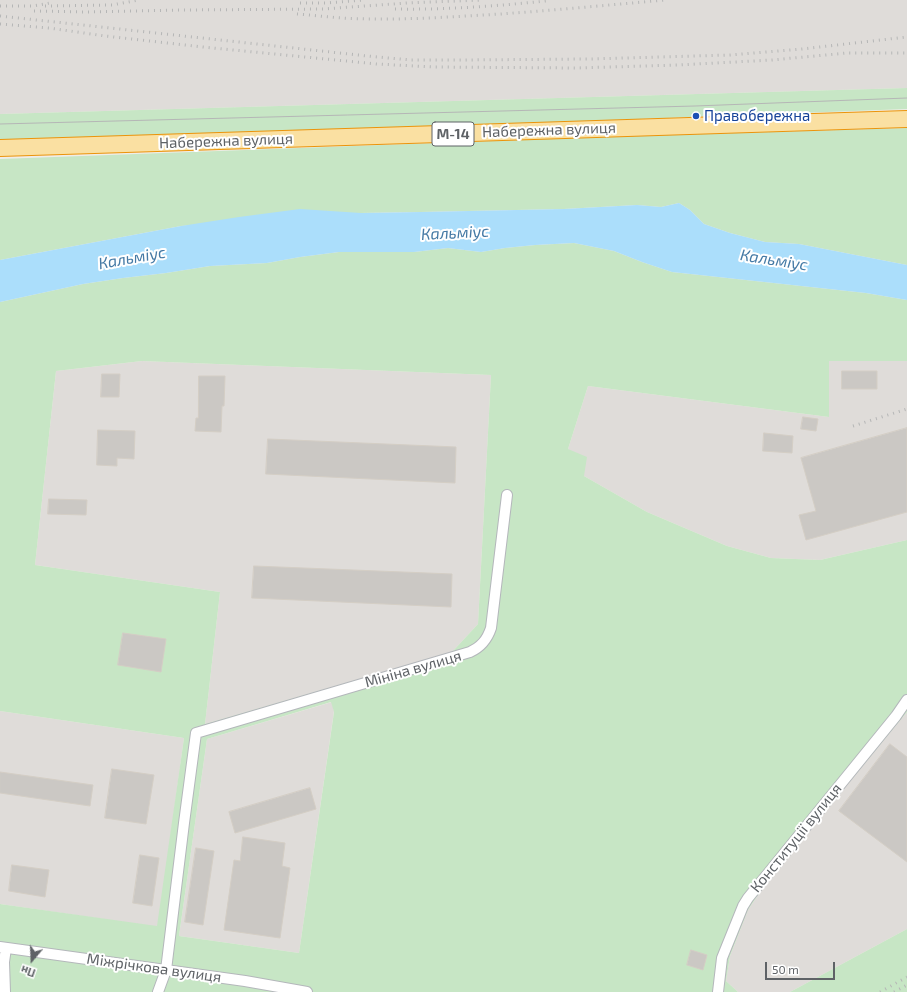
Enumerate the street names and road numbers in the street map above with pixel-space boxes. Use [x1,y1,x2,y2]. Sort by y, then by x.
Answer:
street label: Набережна вулиця [482,119,616,141]
road number: М-14 [432,122,474,146]
street label: Набережна вулиця [159,130,293,152]
street label: Мініна вулиця [363,647,463,691]
street label: Конституції вулиця [747,780,845,896]
street label: Міжрічкова вулиця [86,950,222,986]

